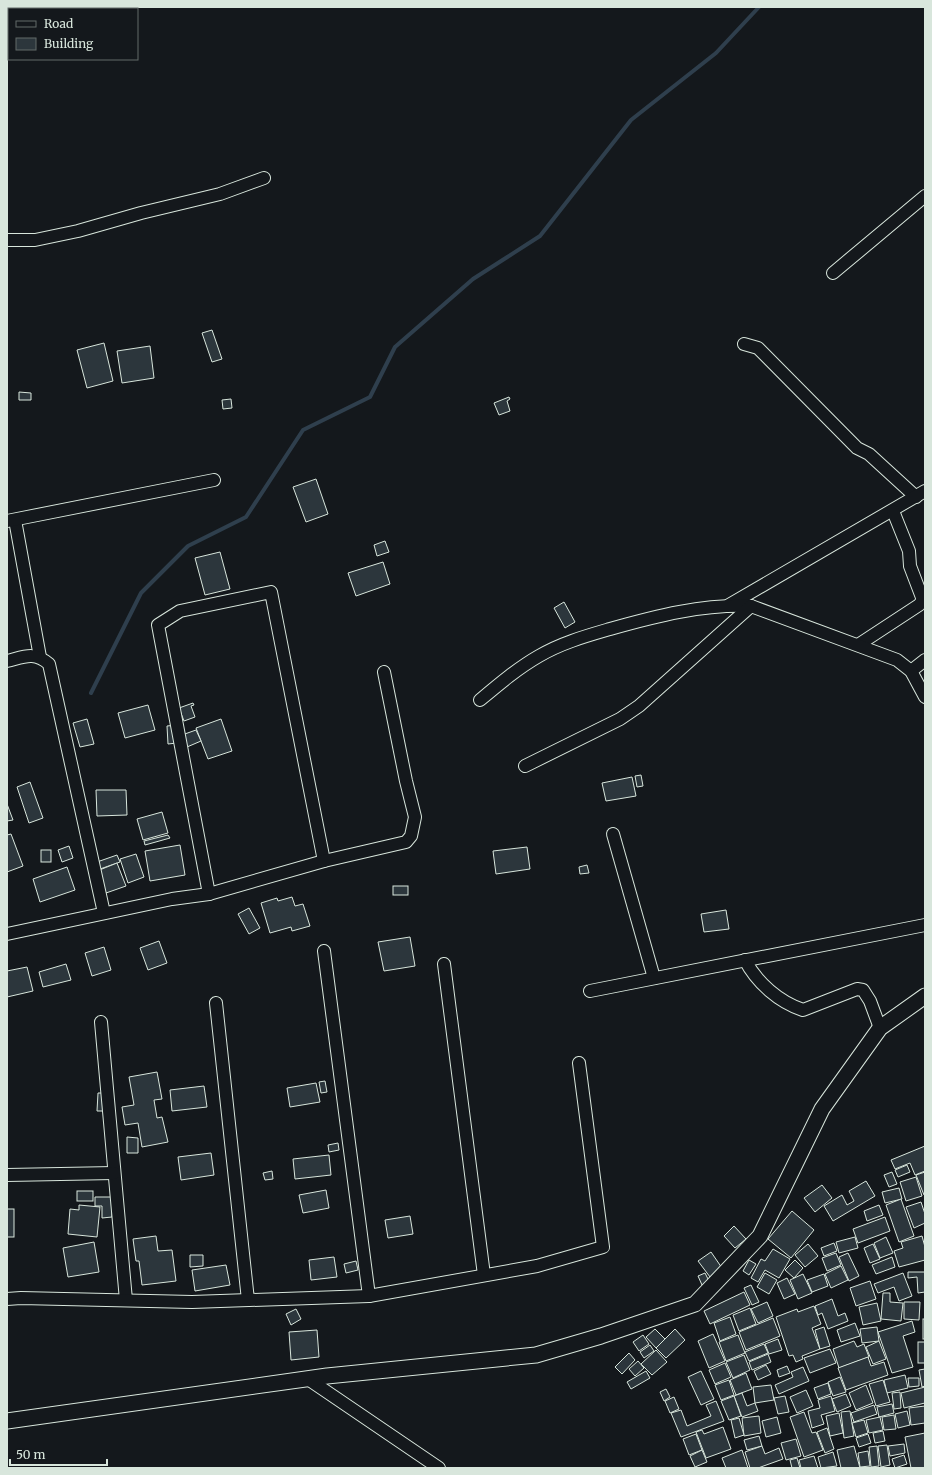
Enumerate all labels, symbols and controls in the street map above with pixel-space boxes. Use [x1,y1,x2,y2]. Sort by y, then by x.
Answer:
legend [8,8,138,60]
text: Road [44,16,73,31]
text: Building [44,36,94,51]
scale bar [10,1441,107,1467]
text: 50 m [16,1447,45,1462]

